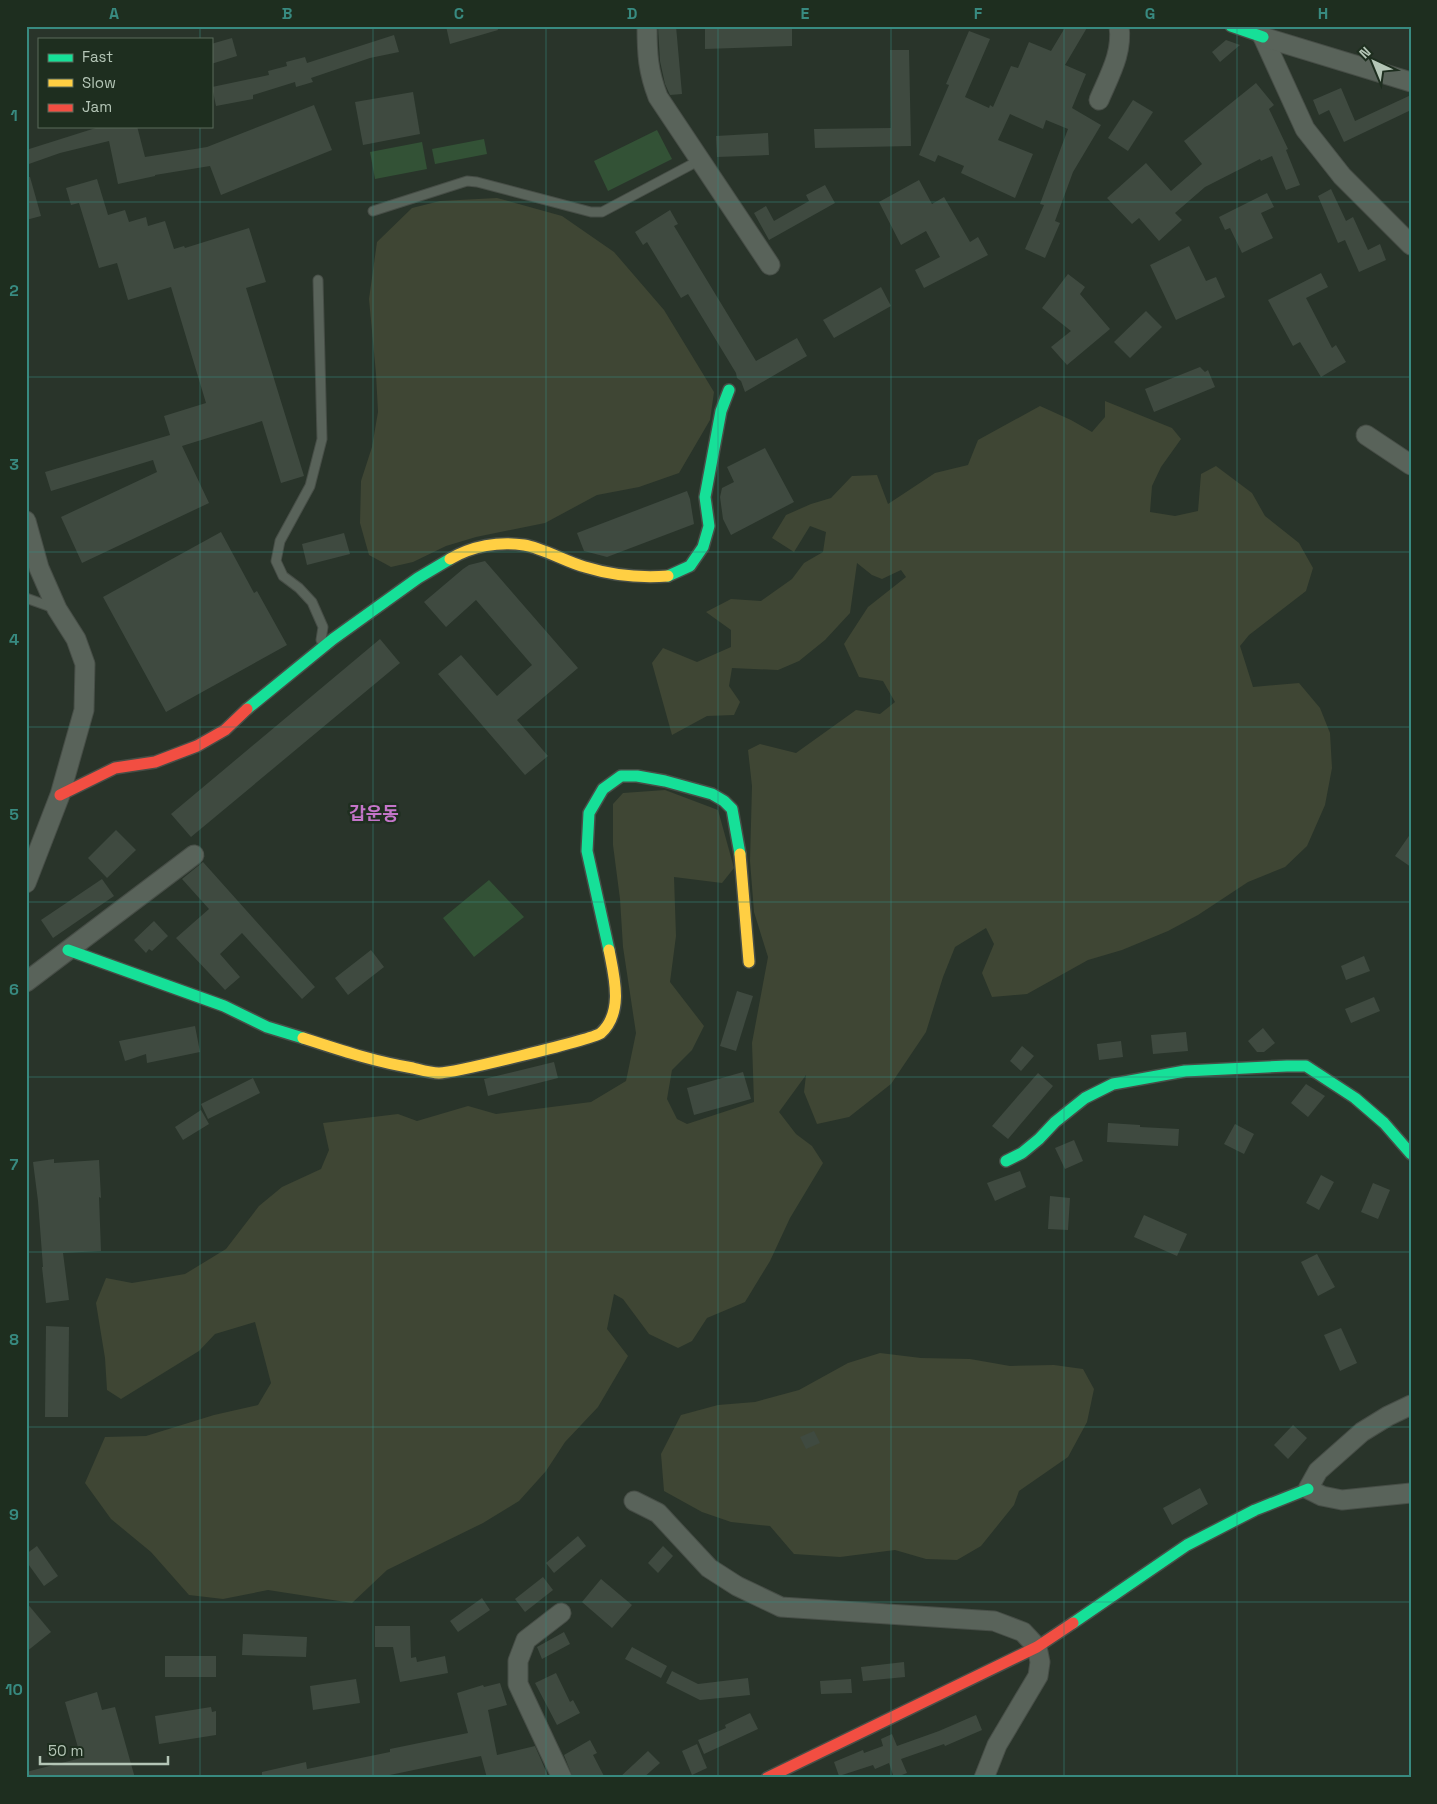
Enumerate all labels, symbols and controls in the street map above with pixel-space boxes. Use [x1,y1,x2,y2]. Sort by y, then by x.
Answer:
text: A [109,3,119,24]
text: B [282,3,292,24]
text: C [454,3,464,24]
text: D [627,3,637,24]
text: E [801,3,810,24]
text: F [974,3,983,24]
text: G [1145,3,1155,24]
text: H [1318,3,1328,24]
legend [38,38,212,128]
north arrow [1350,38,1400,88]
text: N [1355,43,1375,62]
text: Fast [82,47,113,66]
text: Slow [82,73,116,92]
text: Jam [82,97,112,116]
text: 1 [10,105,18,126]
text: 2 [9,280,19,301]
text: 3 [9,454,19,475]
text: 4 [9,629,19,650]
district label: 갑운동 [349,802,399,825]
text: 5 [9,804,19,825]
text: 6 [9,979,19,1000]
text: 7 [10,1154,19,1175]
text: 8 [9,1329,19,1350]
text: 9 [9,1504,19,1525]
text: 10 [5,1679,23,1700]
scale bar [40,1734,168,1766]
text: 50 m [48,1741,83,1760]

